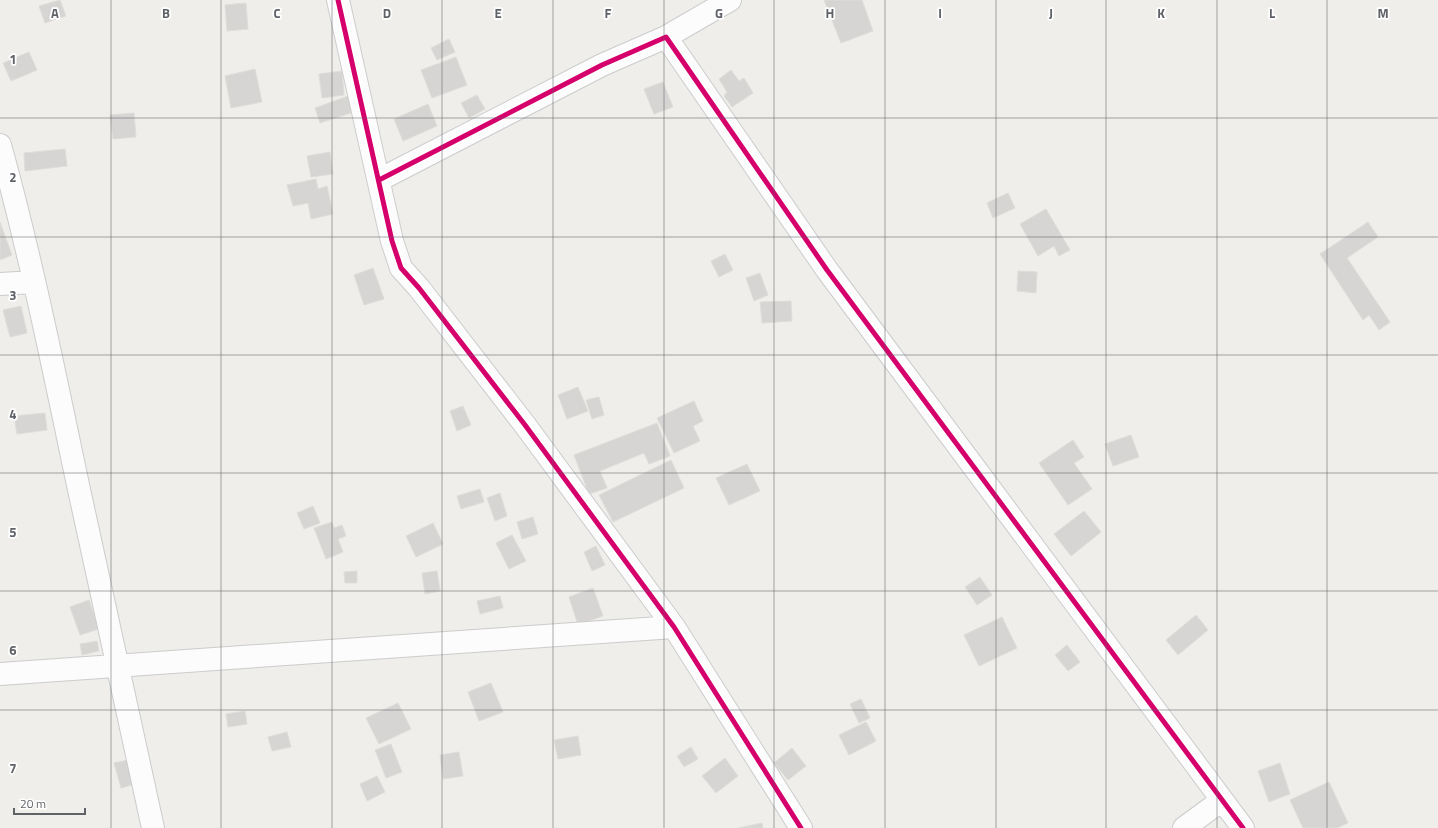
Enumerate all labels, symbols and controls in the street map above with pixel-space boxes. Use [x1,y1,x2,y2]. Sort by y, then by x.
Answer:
text: A [51,3,59,23]
text: B [162,3,170,23]
text: C [273,3,281,23]
text: D [383,3,391,23]
text: E [494,3,502,23]
text: F [605,3,612,23]
text: G [715,3,723,23]
text: H [826,3,834,23]
text: I [938,3,942,23]
text: J [1049,3,1053,23]
text: K [1157,3,1165,23]
text: L [1269,3,1275,23]
text: M [1377,3,1389,23]
text: 1 [9,49,17,69]
text: 2 [9,167,17,187]
text: 3 [9,285,17,305]
text: 4 [9,404,17,424]
text: 5 [9,522,17,542]
text: 6 [9,640,17,660]
text: 7 [9,758,17,778]
scale bar [14,790,85,816]
text: 20 m [20,794,46,813]

